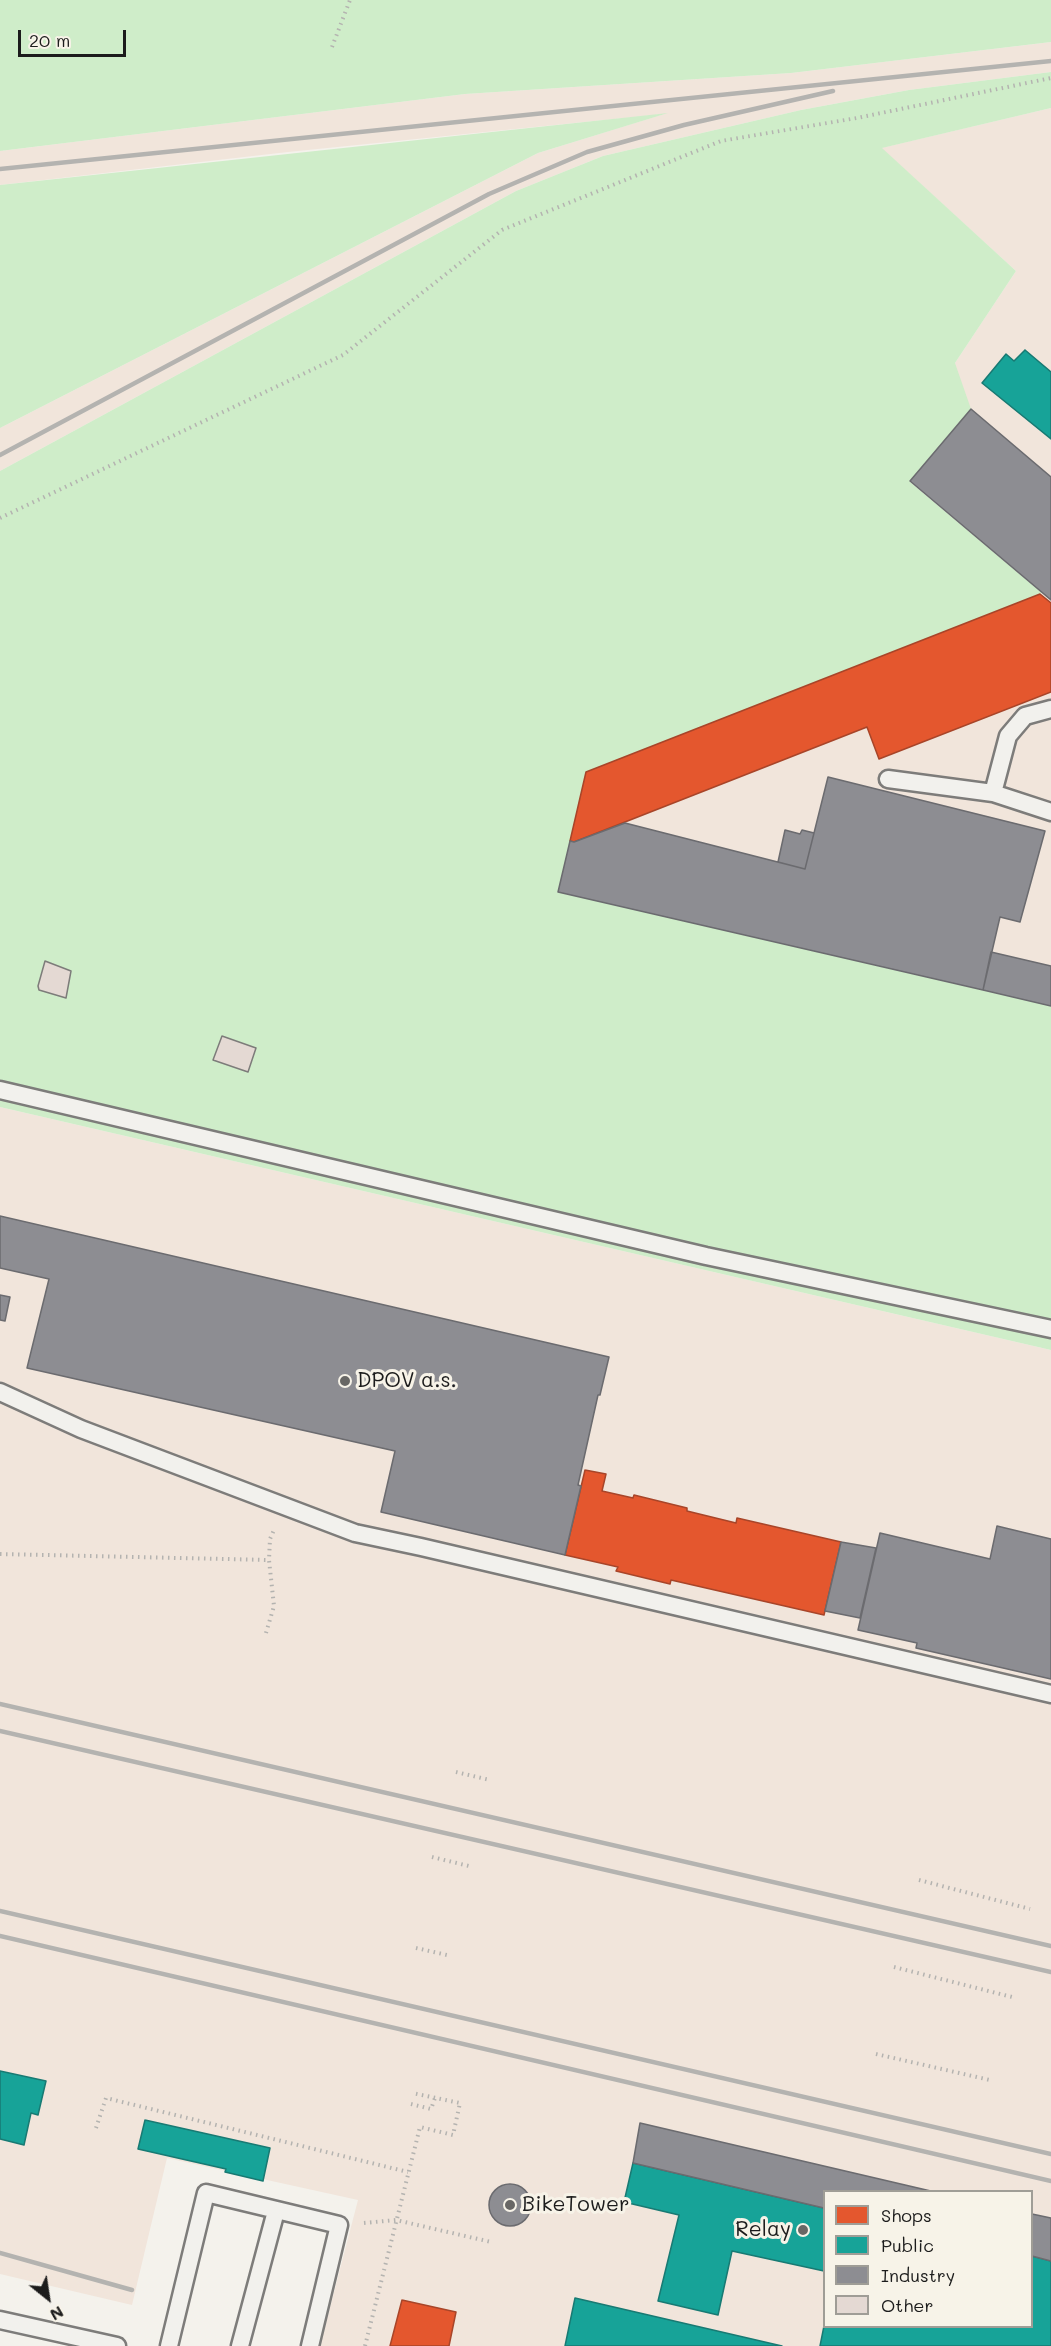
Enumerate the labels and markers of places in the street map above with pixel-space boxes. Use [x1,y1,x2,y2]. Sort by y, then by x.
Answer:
place label: DPOV a.s. [357,1368,457,1394]
marker: DPOV a.s. [338,1374,352,1388]
place label: BikeTower [522,2192,630,2218]
marker: BikeTower [503,2198,517,2212]
place label: Relay [735,2217,791,2243]
marker: Relay [796,2223,810,2237]

